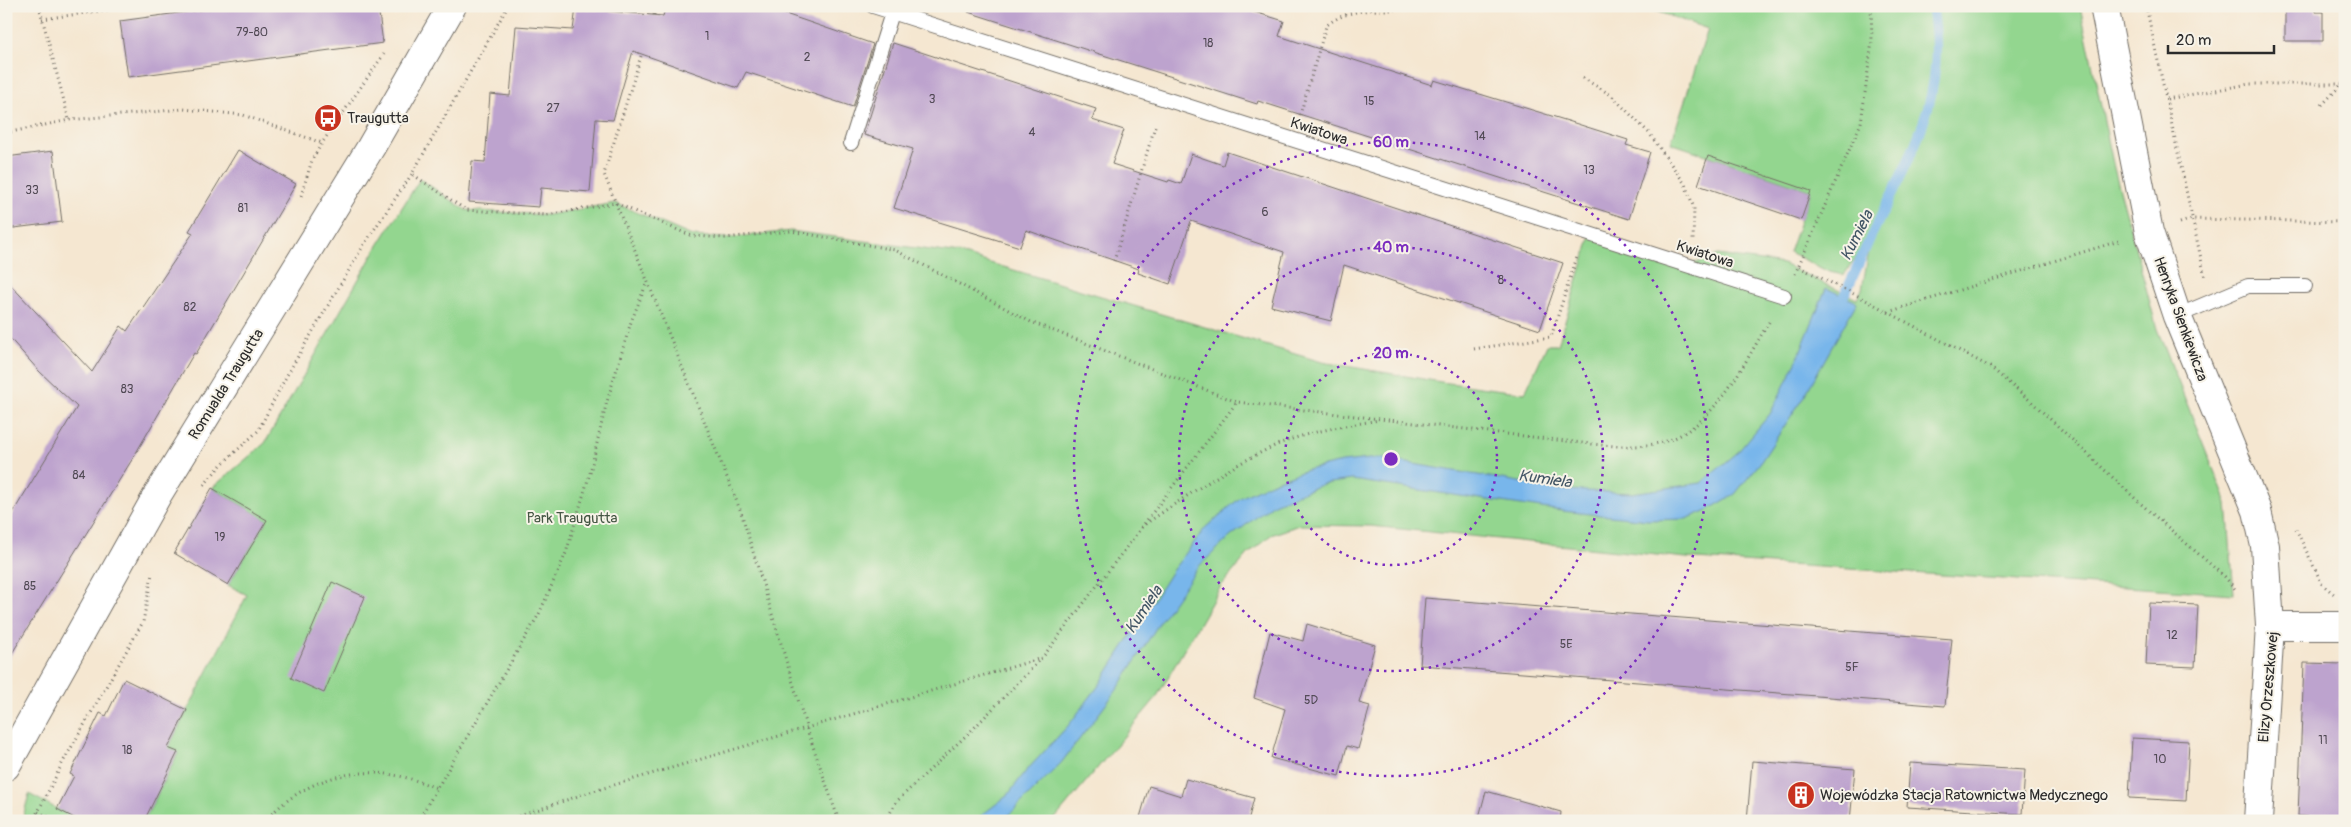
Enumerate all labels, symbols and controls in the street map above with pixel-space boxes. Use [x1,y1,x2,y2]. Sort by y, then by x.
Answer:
scale bar [2168,22,2275,54]
house number: 79-80 [236,25,268,40]
house number: 1 [705,29,709,44]
text: 20 m [2176,31,2211,50]
house number: 18 [1203,36,1213,51]
house number: 2 [804,50,811,65]
house number: 3 [929,92,936,107]
house number: 15 [1363,94,1375,109]
house number: 27 [546,101,560,116]
bus stop icon: Traugutta [313,103,343,133]
place label: Traugutta [347,109,409,128]
street label: Kwiatowa [1288,113,1350,150]
house number: 4 [1029,125,1036,140]
house number: 14 [1474,129,1486,144]
text: 60 m [1373,133,1409,152]
house number: 13 [1583,163,1595,178]
house number: 33 [25,183,39,198]
house number: 81 [238,201,248,216]
house number: 6 [1262,205,1269,220]
water label: Kumiela [1836,206,1879,264]
street label: Kwiatowa [1674,236,1736,273]
text: 40 m [1373,238,1409,257]
street label: Henryka Sienkiewicza [2149,254,2212,384]
house number: 8 [1498,273,1504,288]
house number: 82 [184,300,197,315]
street label: Romualda Traugutta [185,325,268,443]
text: 20 m [1373,344,1409,363]
house number: 83 [121,382,134,397]
centre of rings [1382,450,1400,468]
water label: Kumiela [1517,465,1574,493]
house number: 84 [72,468,86,483]
park label: Park Traugutta [526,509,618,528]
house number: 19 [215,530,225,545]
house number: 85 [24,579,36,594]
water label: Kumiela [1121,581,1168,637]
house number: 12 [2166,628,2178,643]
street label: Elizy Orzeszkowej [2254,631,2283,743]
house number: 5E [1560,637,1572,652]
house number: 5F [1845,660,1859,675]
house number: 5D [1304,693,1318,708]
house number: 11 [2318,733,2328,748]
house number: 18 [122,743,132,758]
house number: 10 [2154,752,2166,767]
building icon: Wojewódzka Stacja Ratownictwa Medycznego [1786,780,1816,810]
place label: Wojewódzka Stacja Ratownictwa Medycznego [1820,786,2108,805]

